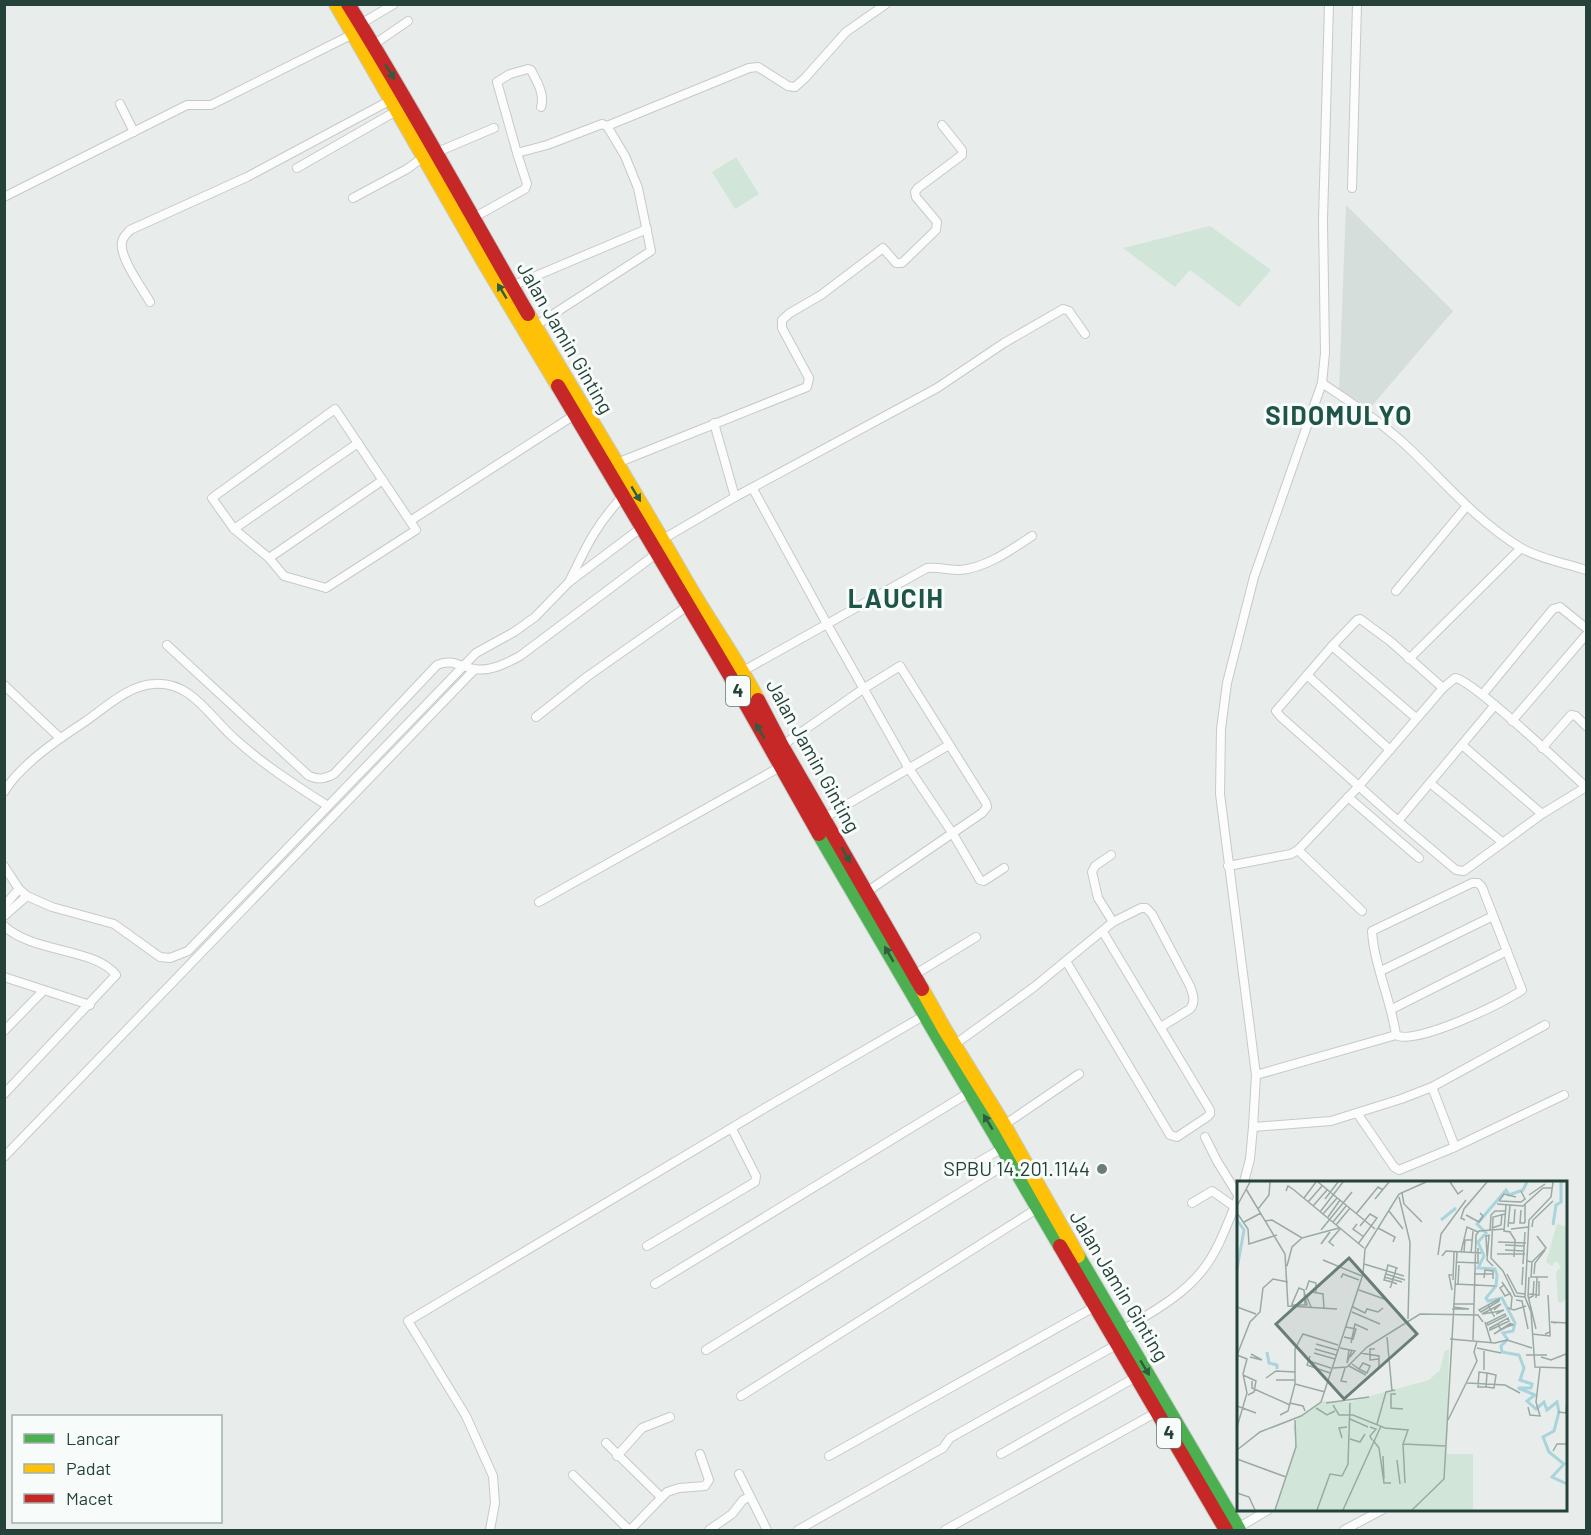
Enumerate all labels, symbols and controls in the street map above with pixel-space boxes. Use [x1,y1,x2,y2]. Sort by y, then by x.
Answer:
one-way arrow [384,64,395,80]
street label: Jalan Jamin Ginting [513,257,619,418]
one-way arrow [496,283,507,299]
district label: SIDOMULYO [1265,399,1413,430]
one-way arrow [630,486,641,502]
district label: LAUCIH [848,582,944,613]
street label: Jalan Jamin Ginting [762,675,866,836]
road number: 4 [726,676,750,706]
one-way arrow [755,722,765,739]
one-way arrow [840,847,851,863]
one-way arrow [884,946,895,962]
one-way arrow [983,1113,993,1130]
place label: SPBU 14.201.1144 [943,1156,1090,1180]
marker: SPBU 14.201.1144 [1095,1162,1109,1176]
inset map [1237,1181,1567,1511]
street label: Jalan Jamin Ginting [1065,1206,1174,1365]
one-way arrow [1139,1360,1150,1376]
legend [12,1415,222,1523]
road number: 4 [1157,1418,1181,1448]
text: Lancar [66,1427,121,1449]
text: Padat [66,1457,111,1479]
text: Macet [66,1487,113,1509]

